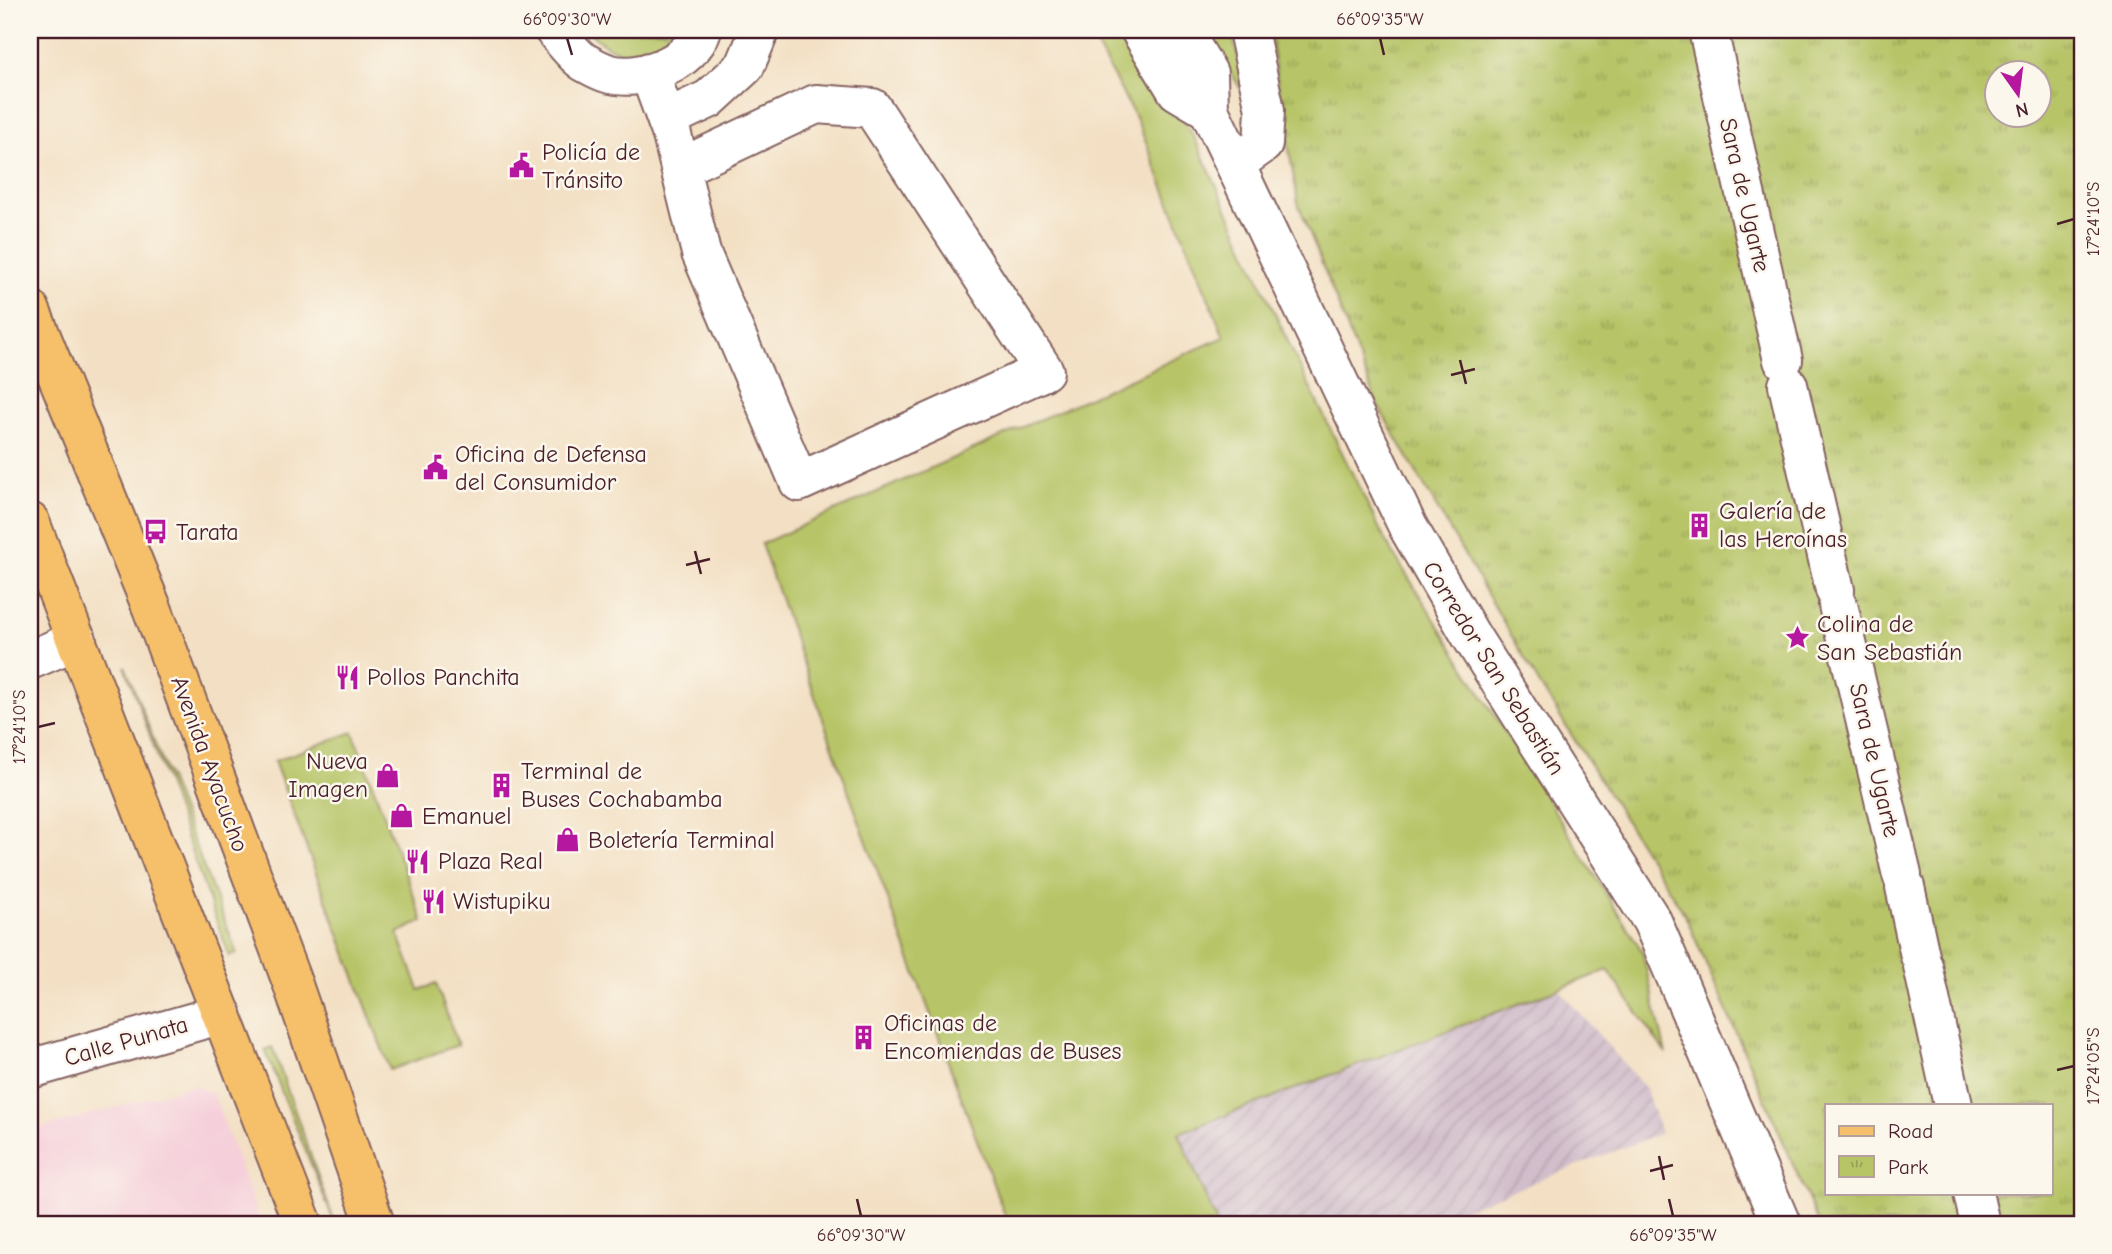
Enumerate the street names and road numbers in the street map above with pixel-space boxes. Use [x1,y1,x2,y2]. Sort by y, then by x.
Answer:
street label: Sara de Ugarte [1714,115,1776,275]
street label: Corredor San Sebastián [1417,556,1571,780]
street label: Avenida Ayacucho [165,672,255,856]
street label: Sara de Ugarte [1844,680,1906,840]
street label: Calle Punata [61,1010,191,1072]

